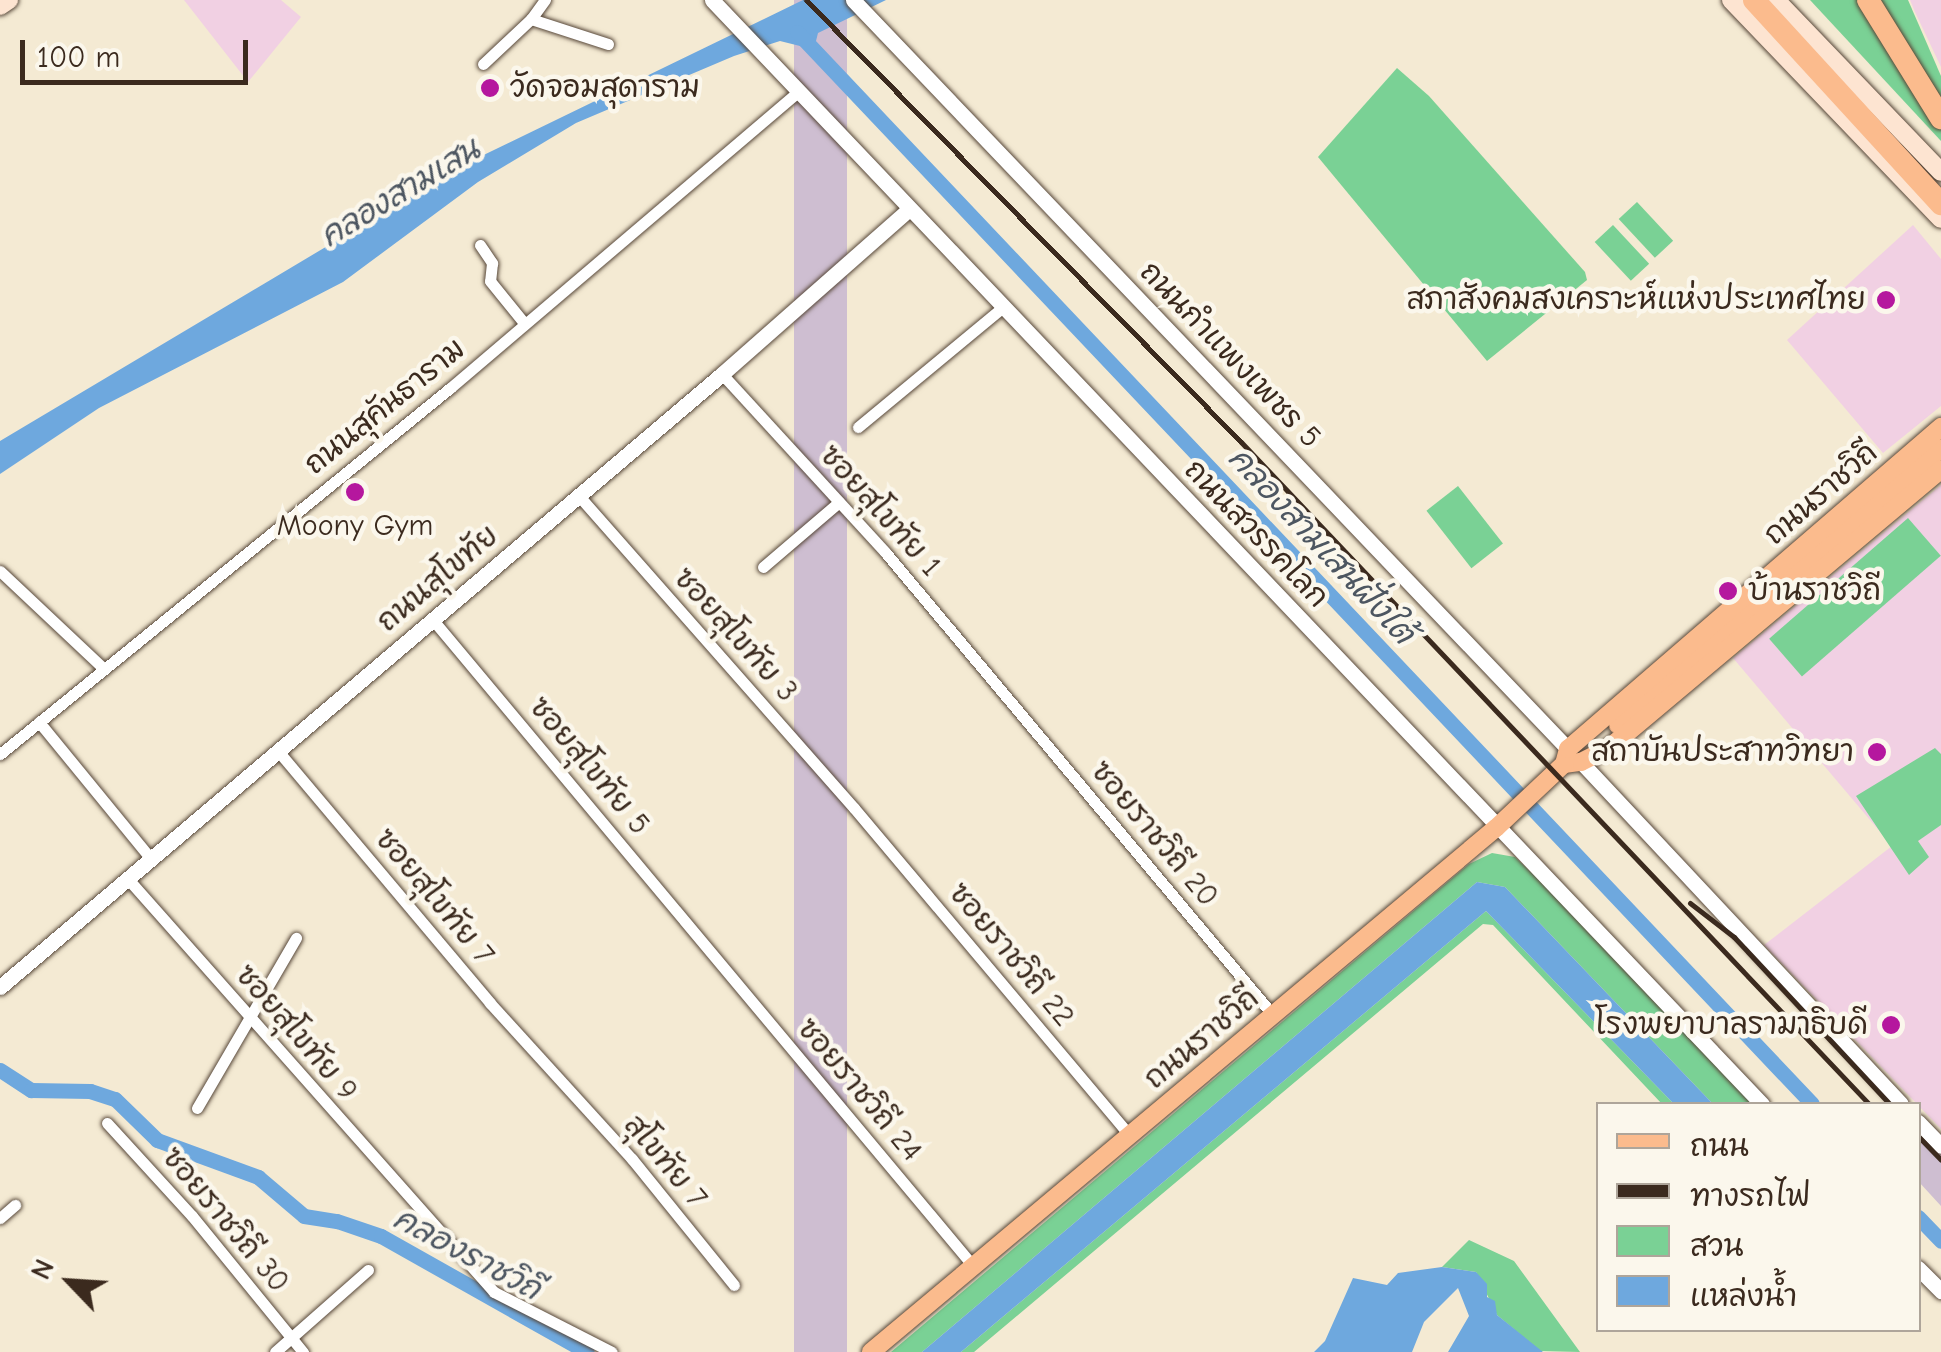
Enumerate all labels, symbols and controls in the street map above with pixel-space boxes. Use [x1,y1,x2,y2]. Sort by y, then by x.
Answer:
scale bar [25,20,252,82]
text: 100 m [37,40,120,75]
place label: วัดจอมสุดาราม [510,70,700,106]
marker: วัดจอมสุดาราม [479,77,501,99]
water label: คลองสามเสน [313,130,487,256]
street label: ถนนกำแพงเพชร 5 [1132,254,1328,456]
place label: สภาสังคมสงเคราะห์แห่งประเทศไทย [1406,282,1866,318]
marker: สภาสังคมสงเคราะห์แห่งประเทศไทย [1875,289,1897,311]
street label: ถนนสุคันธาราม [297,331,473,483]
street label: ถนนราชวิถี [1757,435,1885,553]
street label: ซอยสุโขทัย 1 [812,438,948,584]
water label: คลองสามเสนฝั่งใต้ [1220,440,1422,652]
street label: ถนนสวรรคโลก [1176,453,1336,615]
marker: Moony Gym [344,481,366,503]
place label: Moony Gym [277,508,433,544]
street label: ถนนสุโขทัย [370,518,506,640]
street label: ซอยสุโขทัย 3 [666,561,804,709]
place label: บ้านราชวิถี [1748,573,1881,609]
marker: บ้านราชวิถี [1717,580,1739,602]
street label: ซอยสุโขทัย 5 [521,690,657,842]
place label: สถาบันประสาทวิทยา [1591,734,1854,770]
marker: สถาบันประสาทวิทยา [1864,739,1890,765]
street label: ซอยราชวิถี 20 [1083,754,1225,914]
street label: ซอยสุโขทัย 7 [367,822,501,972]
street label: ซอยราชวิถี 22 [940,876,1082,1034]
street label: ซอยสุโขทัย 9 [227,958,365,1108]
street label: ถนนราชวิถี [1137,981,1267,1097]
place label: โรงพยาบาลรามาธิบดี [1595,1007,1868,1043]
street label: ซอยราชวิถี 24 [789,1011,929,1169]
marker: โรงพยาบาลรามาธิบดี [1878,1012,1904,1038]
legend [1596,1102,1921,1332]
street label: สุโขทัย 7 [616,1108,714,1216]
text: ถนน [1690,1129,1749,1164]
street label: ซอยราชวิถี 30 [154,1140,296,1300]
text: ทางรถไฟ [1690,1179,1811,1214]
water label: คลองราชวิถี [387,1199,547,1309]
text: สวน [1690,1229,1744,1264]
north arrow [20,1232,120,1332]
text: N [24,1254,61,1284]
text: แหล่งน้ำ [1690,1279,1797,1314]

